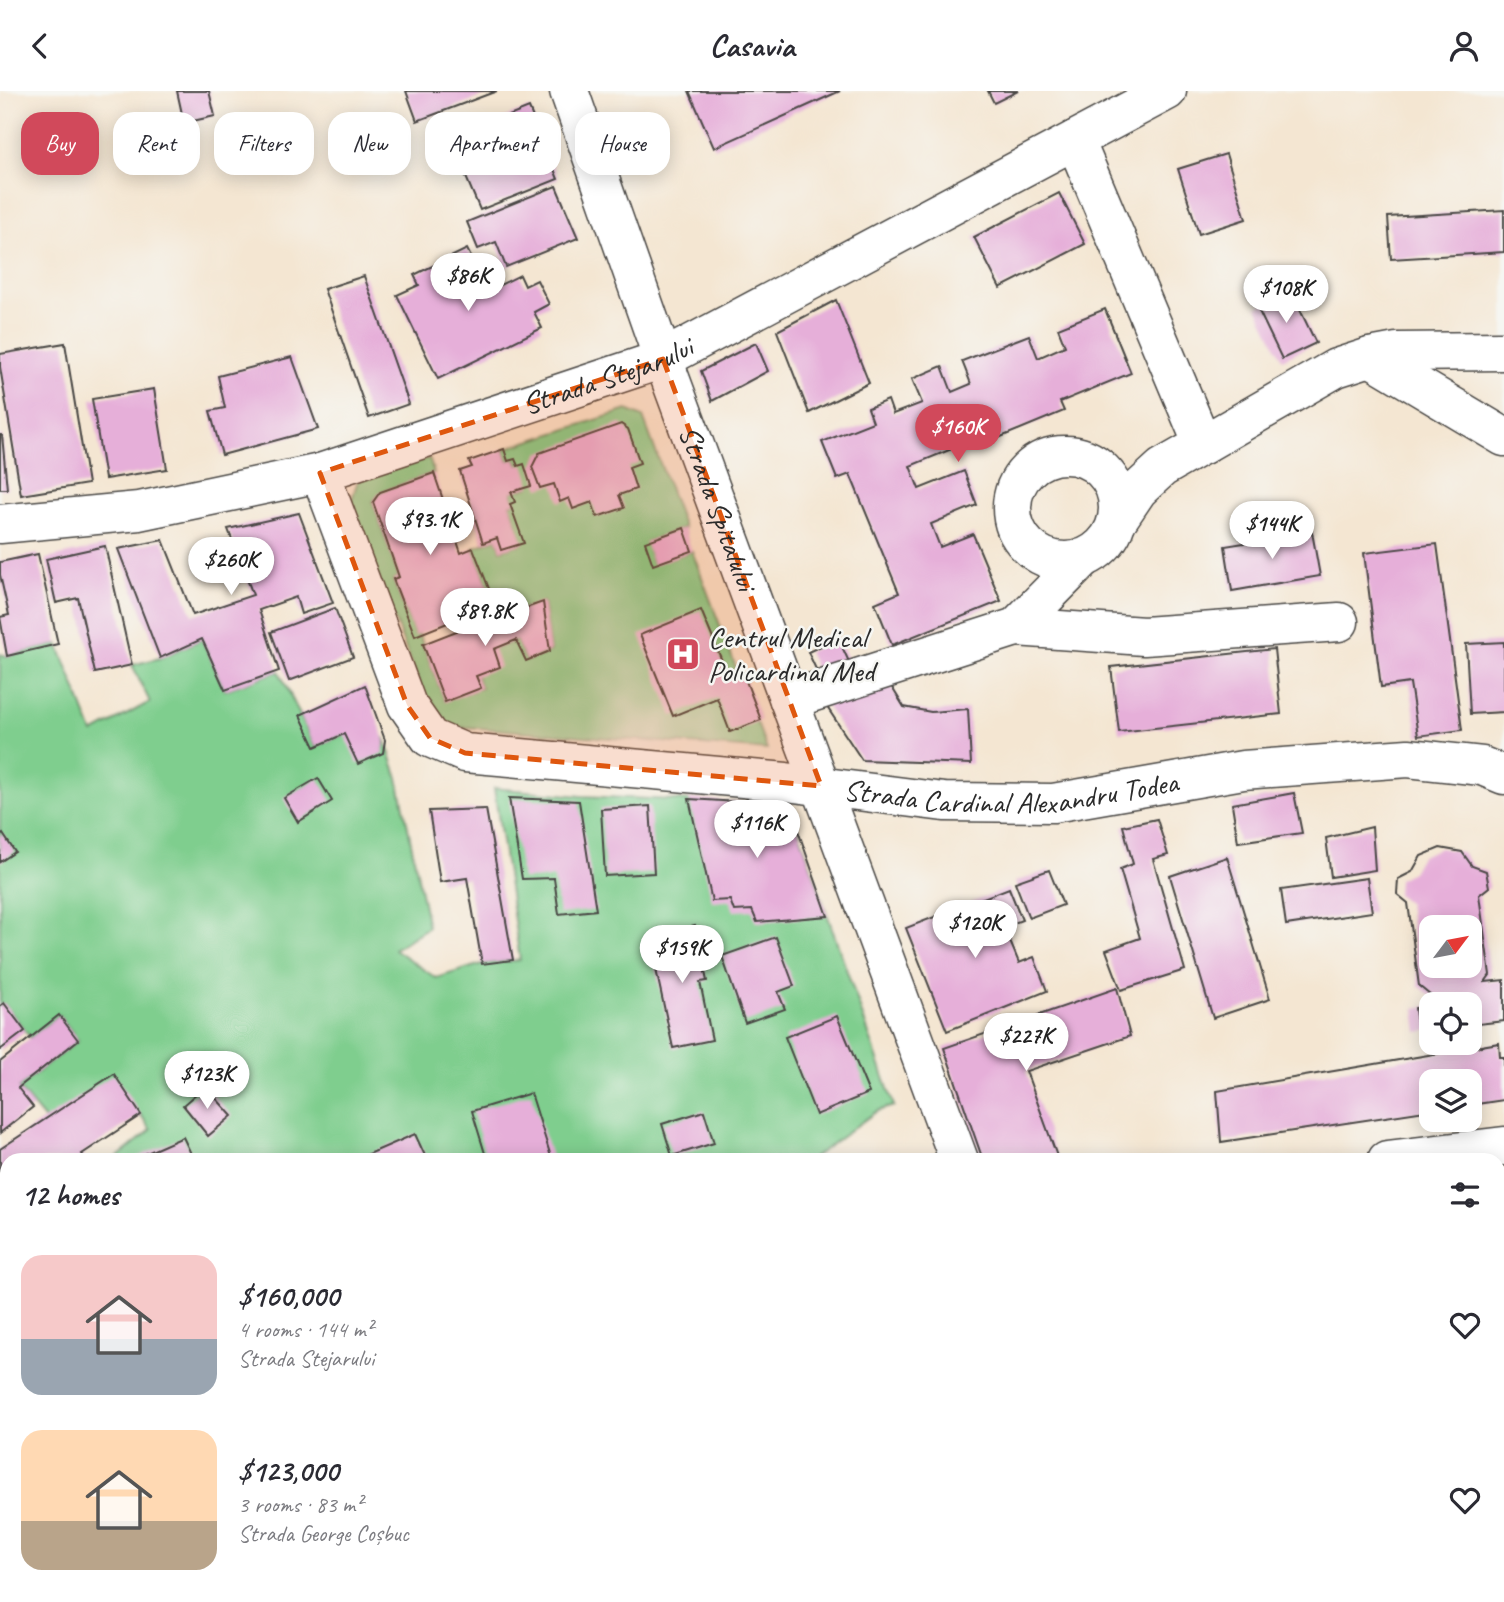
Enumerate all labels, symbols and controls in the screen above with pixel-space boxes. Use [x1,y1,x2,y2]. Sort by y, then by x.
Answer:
text: Casavia [710,25,795,66]
icon: back [21,27,59,65]
icon: person [1445,27,1483,65]
chip: Buy [21,112,99,175]
chip: Rent [113,112,200,175]
chip: Filters [214,112,314,175]
chip: New [328,112,411,175]
chip: Apartment [425,112,561,175]
chip: House [575,112,670,175]
pin: $86K [427,253,509,313]
text: $86K [446,261,490,290]
pin: $108K [1237,265,1335,325]
text: $108K [1259,273,1313,302]
street label: Strada Stejarului [518,326,702,423]
pin: $160K [909,405,1007,464]
text: $160K [931,412,985,441]
street label: Strada Spitalului [670,421,767,599]
pin: $93.1K [373,497,487,557]
pin: $144K [1223,501,1321,561]
text: $93.1K [401,505,459,534]
text: $144K [1245,509,1299,538]
pin: $260K [182,538,280,597]
text: $260K [204,545,258,574]
pin: $89.8K [428,589,542,648]
text: $89.8K [456,596,514,625]
place label: Centrul Medical Policardinal Med [708,618,879,690]
hospital icon: Centrul Medical Policardinal Med [664,635,702,673]
street label: Strada Cardinal Alexandru Todea [842,762,1183,822]
pin: $116K [708,801,806,860]
text: $116K [730,808,784,837]
pin: $120K [926,901,1024,960]
text: $120K [948,908,1002,937]
north arrow [1419,915,1482,978]
map controls [1419,915,1482,1132]
pin: $159K [633,925,731,985]
text: $159K [656,933,708,962]
button: locate [1419,992,1482,1055]
pin: $227K [977,1013,1075,1073]
text: $227K [1000,1021,1053,1050]
pin: $123K [158,1051,256,1111]
text: $123K [180,1059,234,1088]
button: layers [1419,1069,1482,1132]
text: 12 homes [21,1176,119,1214]
icon: filters [1446,1176,1484,1214]
text: $160,000 [238,1277,339,1315]
icon: home [77,1283,161,1367]
icon: heart [1446,1306,1484,1344]
text: 4 rooms · 144 m² [238,1315,373,1344]
text: Strada Stejarului [238,1344,374,1373]
text: $123,000 [238,1452,338,1490]
icon: home [77,1458,161,1542]
icon: heart [1446,1481,1484,1519]
text: 3 rooms · 83 m² [238,1490,362,1519]
text: Strada George Coșbuc [238,1519,409,1548]

